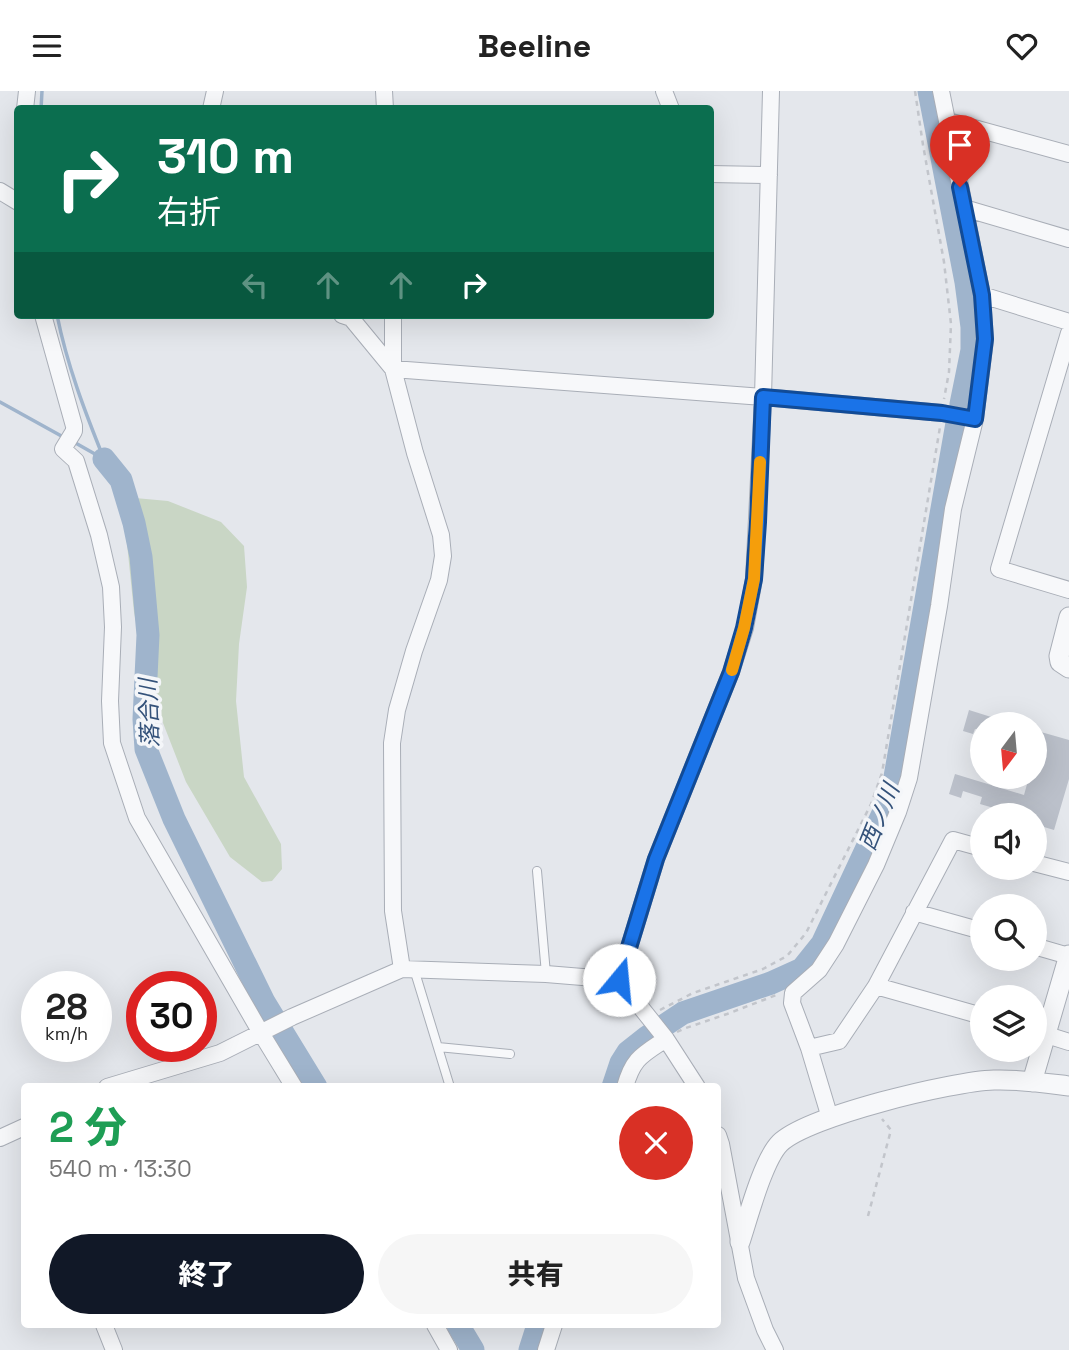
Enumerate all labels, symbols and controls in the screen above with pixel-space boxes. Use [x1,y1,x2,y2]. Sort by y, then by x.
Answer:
text: Beeline [478,26,591,66]
icon: menu [28,27,66,65]
icon: heart [1003,27,1041,65]
pin [930,115,990,187]
text: 310 m [157,125,294,187]
icon: arrive [941,126,979,164]
icon: right [42,133,133,224]
text: 右折 [157,192,221,232]
icon: left [236,266,274,304]
icon: ahead [309,266,347,304]
icon: ahead [382,266,420,304]
icon: right [455,266,493,304]
water label: 落合川 [133,675,165,748]
north arrow [970,712,1046,789]
map controls [970,712,1047,1062]
water label: 西ノ川 [852,777,907,855]
button: sound [970,803,1047,880]
button: search [970,894,1047,971]
position arrow [582,943,656,1017]
speed limit sign: 30 [126,971,217,1062]
text: 28 [46,985,87,1029]
button: layers [970,985,1047,1062]
text: km/h [45,1022,88,1045]
text: 2 分 [49,1101,127,1154]
button: close [619,1106,693,1180]
text: 540 m · 13:30 [49,1154,192,1184]
button: 終了 [49,1234,364,1314]
button: 共有 [378,1234,693,1314]

